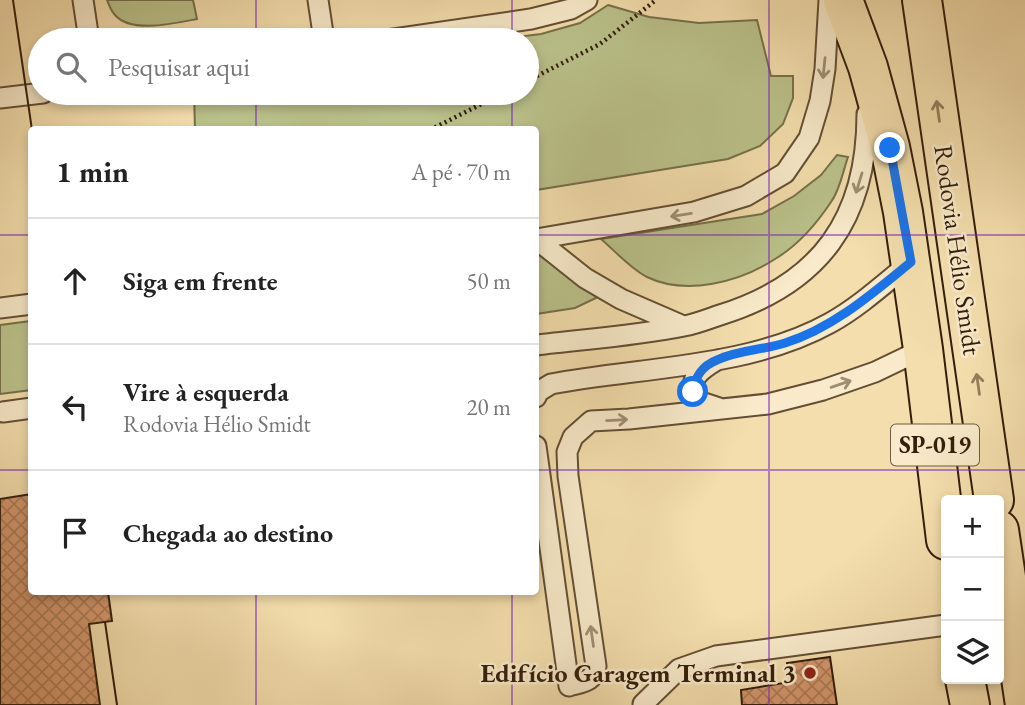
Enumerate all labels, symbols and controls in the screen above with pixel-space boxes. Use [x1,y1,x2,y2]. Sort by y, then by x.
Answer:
search box [28,28,539,105]
icon: search [52,48,90,86]
text: Pesquisar aqui [108,50,250,84]
one-way arrow [818,56,831,79]
one-way arrow [931,100,944,122]
route end [874,132,905,163]
street label: Rodovia Hélio Smidt [926,143,990,357]
text: 1 min [56,152,129,191]
text: A pé · 70 m [411,157,511,187]
one-way arrow [851,172,864,194]
one-way arrow [670,209,693,222]
icon: ahead [56,262,94,300]
text: Siga em frente [123,264,278,298]
text: 50 m [466,266,511,296]
one-way arrow [971,373,984,396]
text: Vire à esquerda [123,375,289,409]
route start [677,376,708,407]
one-way arrow [829,377,851,389]
icon: left [56,388,94,426]
text: 20 m [466,392,511,422]
text: Rodovia Hélio Smidt [123,409,311,439]
one-way arrow [605,413,627,426]
road number: SP-019 [891,424,979,466]
map controls [941,495,1004,684]
button: + [941,495,1004,558]
icon: arrive [56,514,94,552]
text: Chegada ao destino [123,516,333,550]
button: − [941,558,1004,621]
button: layers [941,621,1004,684]
one-way arrow [585,626,598,648]
place label: Edifício Garagem Terminal 3 [480,656,796,690]
marker: Edifício Garagem Terminal 3 [802,665,818,681]

